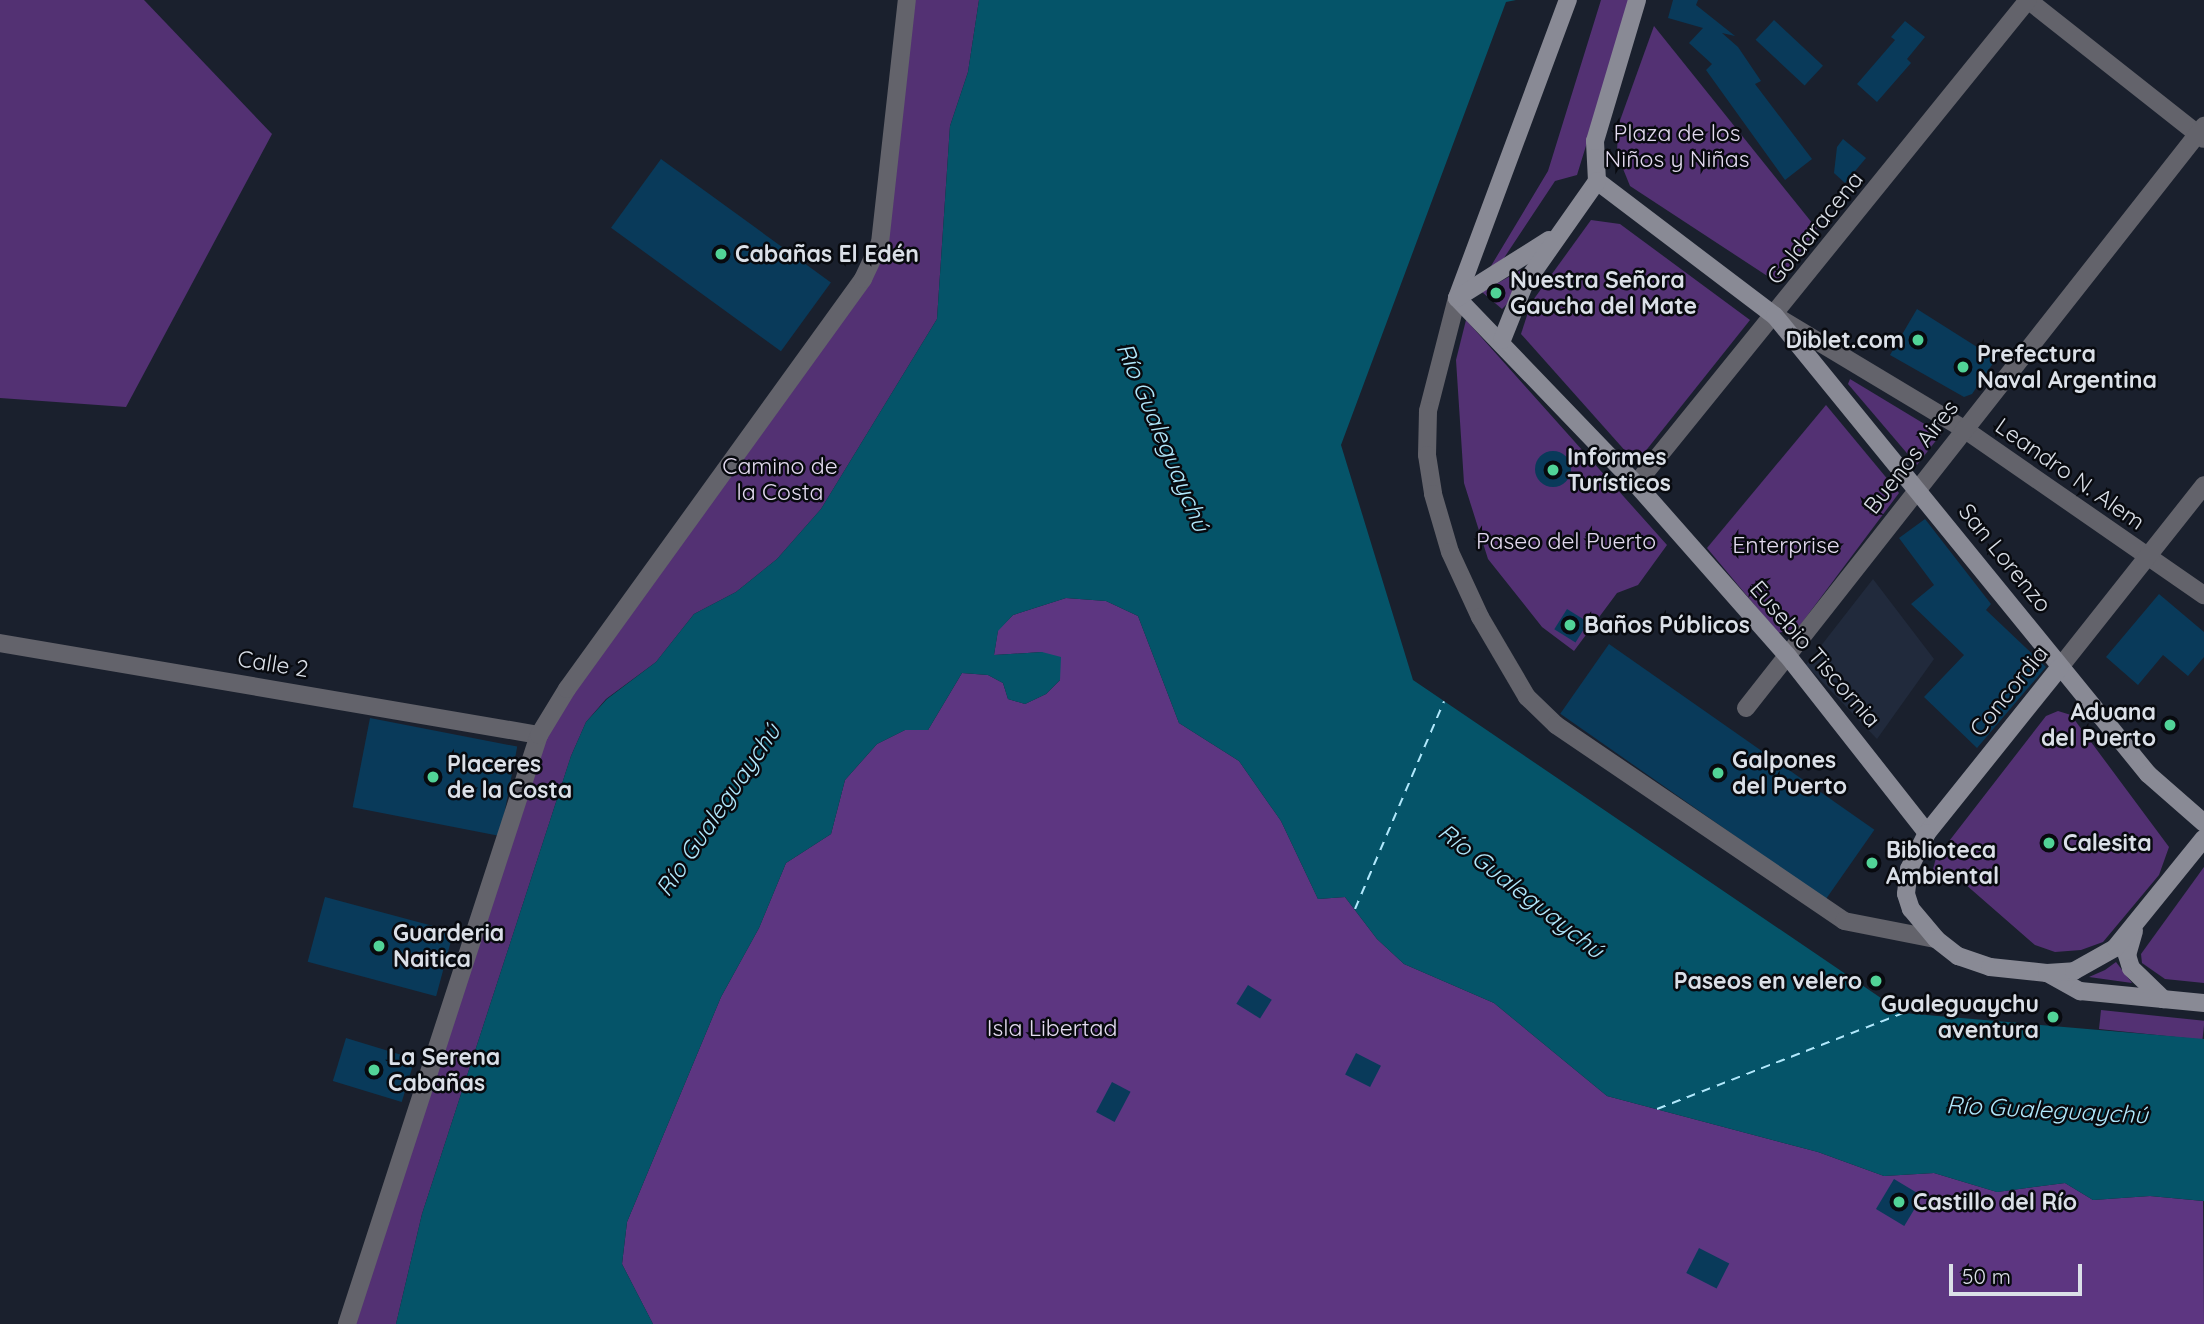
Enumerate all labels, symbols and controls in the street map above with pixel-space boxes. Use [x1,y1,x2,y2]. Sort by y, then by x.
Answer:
park label: Plaza de los Niños y Niñas [1605,119,1749,173]
street label: Goldaracena [1761,166,1869,290]
place label: Cabañas El Edén [735,240,919,268]
marker: Cabañas El Edén [713,246,729,262]
place label: Nuestra Señora Gaucha del Mate [1510,266,1697,320]
marker: Nuestra Señora Gaucha del Mate [1488,285,1504,301]
place label: Diblet.com [1785,326,1904,354]
marker: Diblet.com [1910,332,1926,348]
water label: Río Gualeguaychú [1110,338,1216,536]
place label: Prefectura Naval Argentina [1977,340,2157,394]
marker: Prefectura Naval Argentina [1955,359,1971,375]
street label: Buenos Aires [1858,394,1964,520]
street label: Leandro N. Alem [1990,412,2150,536]
place label: Informes Turísticos [1567,443,1671,497]
park label: Camino de la Costa [722,452,838,506]
marker: Informes Turísticos [1545,462,1561,478]
street label: San Lorenzo [1953,498,2057,618]
park label: Paseo del Puerto [1476,527,1656,555]
park label: Enterprise [1732,531,1840,559]
street label: Eusebio Tiscornia [1744,575,1886,733]
place label: Baños Públicos [1584,611,1750,639]
marker: Baños Públicos [1562,617,1578,633]
street label: Concordia [1964,640,2054,742]
street label: Calle 2 [236,645,310,683]
place label: Aduana del Puerto [2041,698,2156,752]
marker: Aduana del Puerto [2162,717,2178,733]
water label: Río Gualeguaychú [650,718,786,902]
place label: Galpones del Puerto [1732,746,1847,800]
place label: Placeres de la Costa [447,750,572,804]
marker: Galpones del Puerto [1710,765,1726,781]
marker: Placeres de la Costa [425,769,441,785]
water label: Río Gualeguaychú [1433,817,1609,965]
place label: Calesita [2063,829,2152,857]
marker: Calesita [2041,835,2057,851]
place label: Biblioteca Ambiental [1886,836,1999,890]
marker: Biblioteca Ambiental [1864,855,1880,871]
place label: Guarderia Naitica [393,919,504,973]
marker: Guarderia Naitica [371,938,387,954]
place label: Paseos en velero [1674,967,1862,995]
marker: Paseos en velero [1868,973,1884,989]
place label: Gualeguaychu aventura [1881,990,2039,1044]
marker: Gualeguaychu aventura [2045,1009,2061,1025]
park label: Isla Libertad [987,1014,1117,1042]
place label: La Serena Cabañas [388,1043,500,1097]
marker: La Serena Cabañas [366,1062,382,1078]
water label: Río Gualeguaychú [1945,1090,2149,1130]
place label: Castillo del Río [1913,1188,2077,1216]
marker: Castillo del Río [1891,1194,1907,1210]
scale bar [1952,1250,2085,1294]
text: 50 m [1962,1263,2011,1289]

